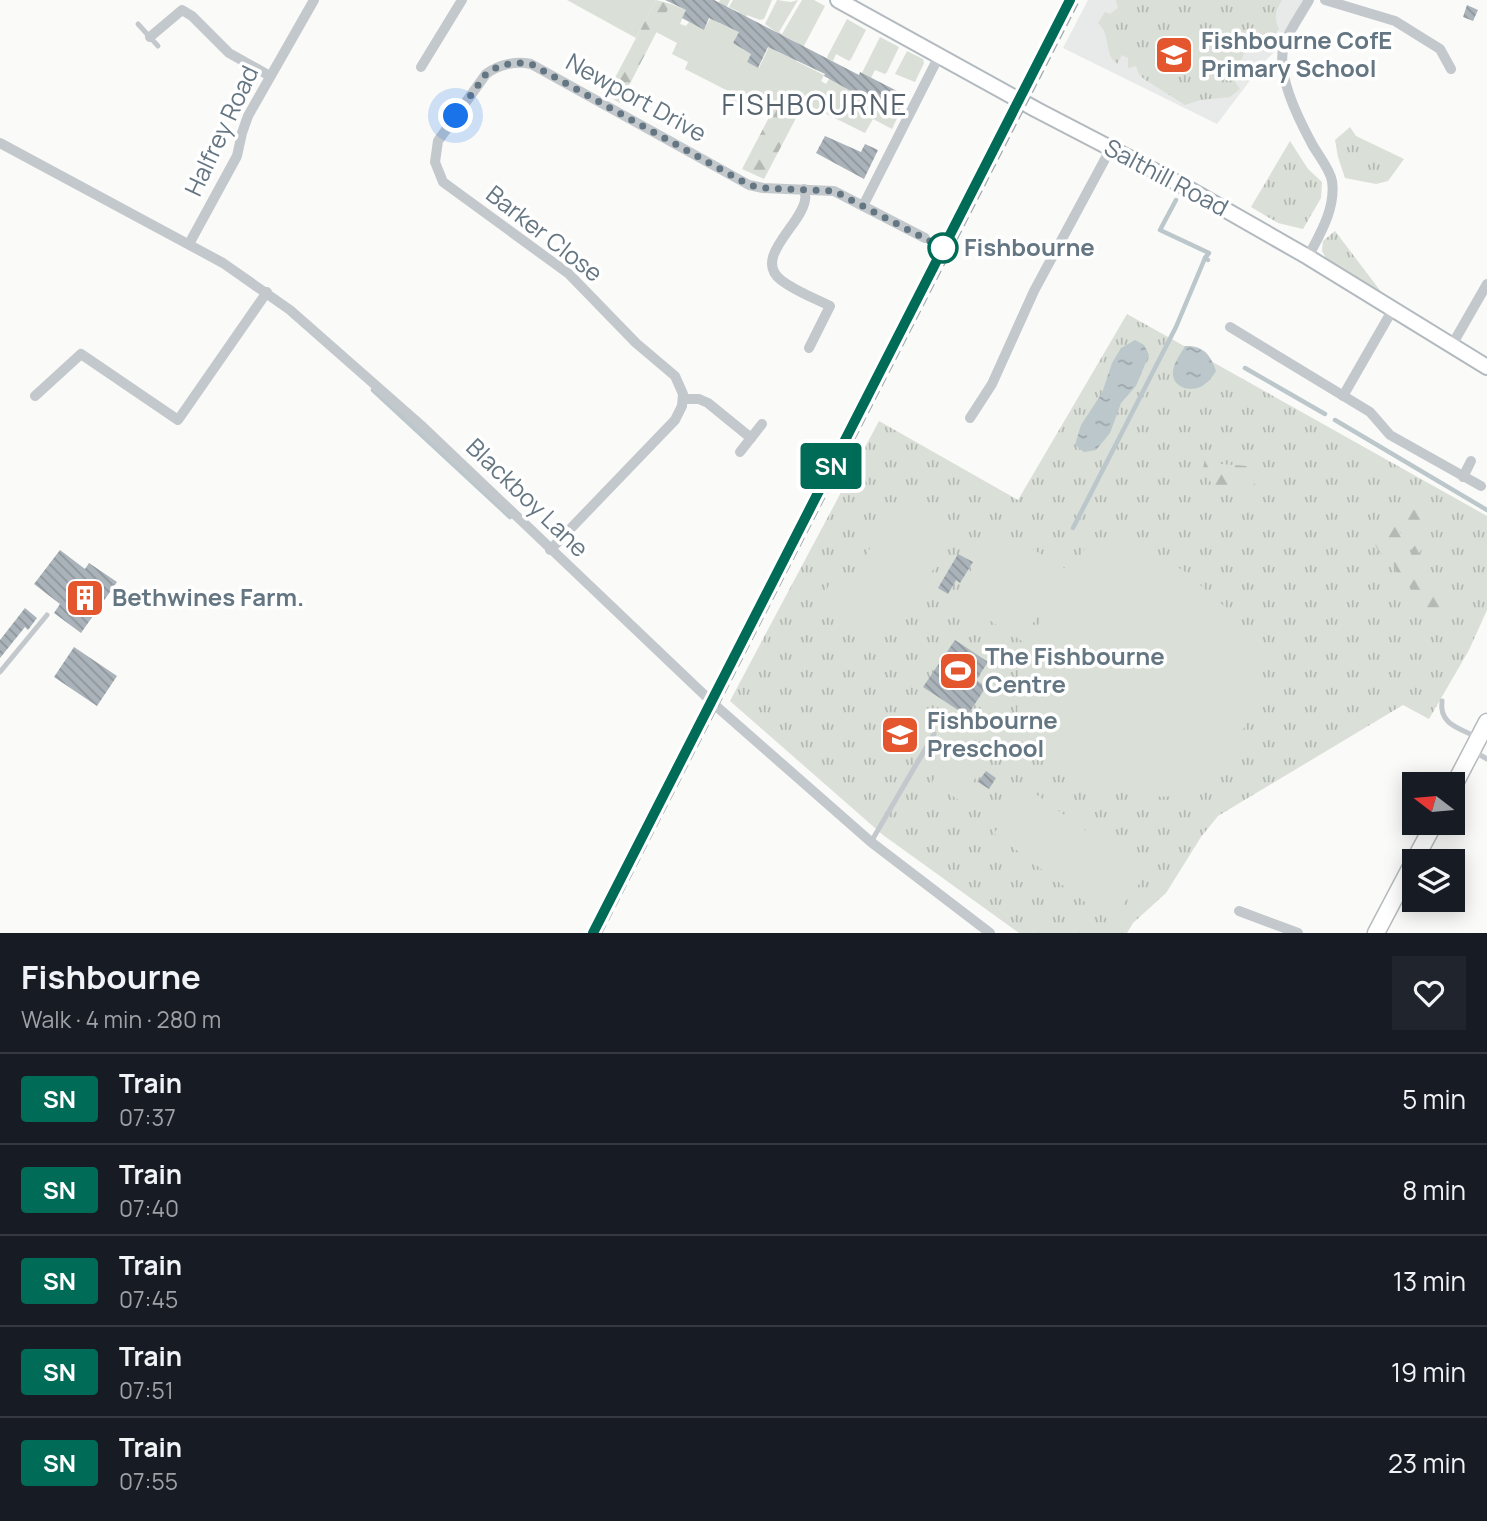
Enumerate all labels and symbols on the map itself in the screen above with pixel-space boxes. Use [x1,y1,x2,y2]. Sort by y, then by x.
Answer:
place label: Fishbourne CofE Primary School [1201,23,1392,84]
school or university icon: Fishbourne CofE Primary School [1153,34,1195,76]
street label: Newport Drive [561,44,713,149]
street label: Halfrey Road [176,60,265,201]
district label: FISHBOURNE [722,85,908,123]
your location [438,98,473,133]
street label: Salthill Road [1099,130,1235,223]
street label: Barker Close [480,177,610,289]
place label: Fishbourne [964,230,1095,263]
marker: Fishbourne [928,233,958,263]
street label: Blackboy Lane [460,430,596,564]
line badge: SN [800,443,862,489]
building icon: Bethwines Farm. [64,577,106,619]
place label: Bethwines Farm. [112,580,304,613]
place label: The Fishbourne Centre [985,639,1165,700]
sports icon: The Fishbourne Centre [937,650,979,692]
place label: Fishbourne Preschool [927,703,1058,764]
school or university icon: Fishbourne Preschool [879,714,921,756]
north arrow [1402,772,1465,835]

